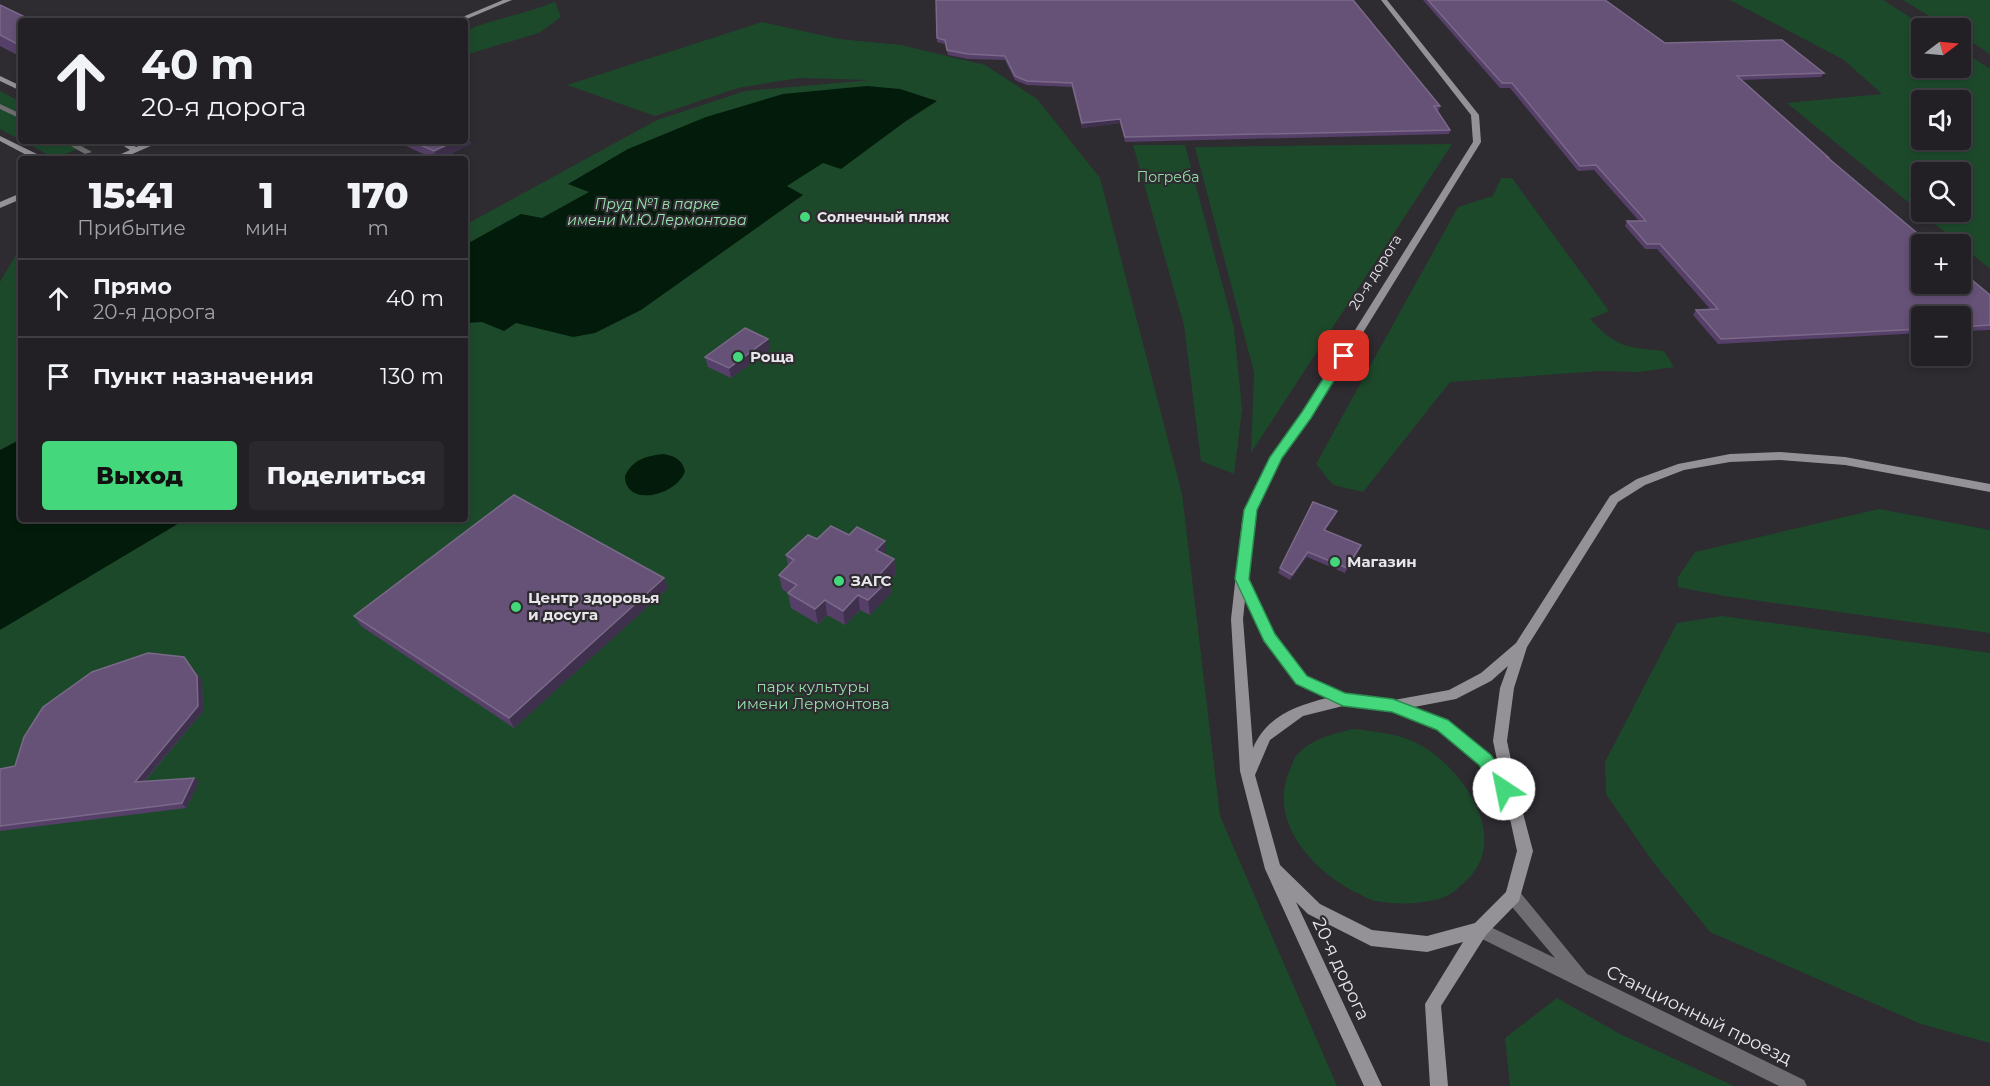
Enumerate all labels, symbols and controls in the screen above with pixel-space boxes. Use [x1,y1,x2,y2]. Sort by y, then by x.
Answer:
north arrow [1911,18,1971,78]
map controls [1911,18,1971,366]
text: 40 m [141,38,254,90]
icon: ahead [42,42,120,120]
text: 20-я дорога [141,90,307,123]
button: sound [1911,90,1971,150]
button: search [1911,162,1971,222]
park label: Погреба [1137,168,1199,186]
text: 15:41 [89,173,174,217]
text: 1 [259,173,274,217]
text: 170 [347,173,409,217]
water label: Пруд №1 в парке имени М.Ю.Лермонтова [567,195,747,229]
place label: Солнечный пляж [817,208,949,226]
marker: Солнечный пляж [798,210,812,224]
text: Прибытие [77,216,186,240]
text: мин [245,216,288,240]
text: m [367,216,389,240]
street label: 20-я дорога [1345,231,1405,313]
button: + [1911,234,1971,294]
text: Прямо [93,273,172,300]
icon: ahead [42,282,75,315]
text: 40 m [386,285,444,312]
text: 20-я дорога [93,300,216,324]
button: − [1911,306,1971,366]
pin [1318,330,1369,381]
icon: arrive [1327,339,1360,372]
place label: Роща [750,347,794,366]
marker: Роща [731,350,745,364]
icon: arrive [42,360,75,393]
text: Пункт назначения [93,363,314,390]
text: 130 m [380,363,444,390]
button: Выход [42,441,237,510]
button: Поделиться [249,441,444,510]
place label: Магазин [1347,552,1417,571]
marker: Магазин [1328,555,1342,569]
place label: ЗАГС [850,571,892,590]
marker: ЗАГС [832,574,846,588]
place label: Центр здоровья и досуга [528,588,660,624]
marker: Центр здоровья и досуга [509,600,523,614]
park label: парк культуры имени Лермонтова [737,677,889,713]
position arrow [1472,757,1536,821]
street label: 20-я дорога [1308,914,1374,1024]
street label: Станционный проезд [1603,960,1796,1070]

